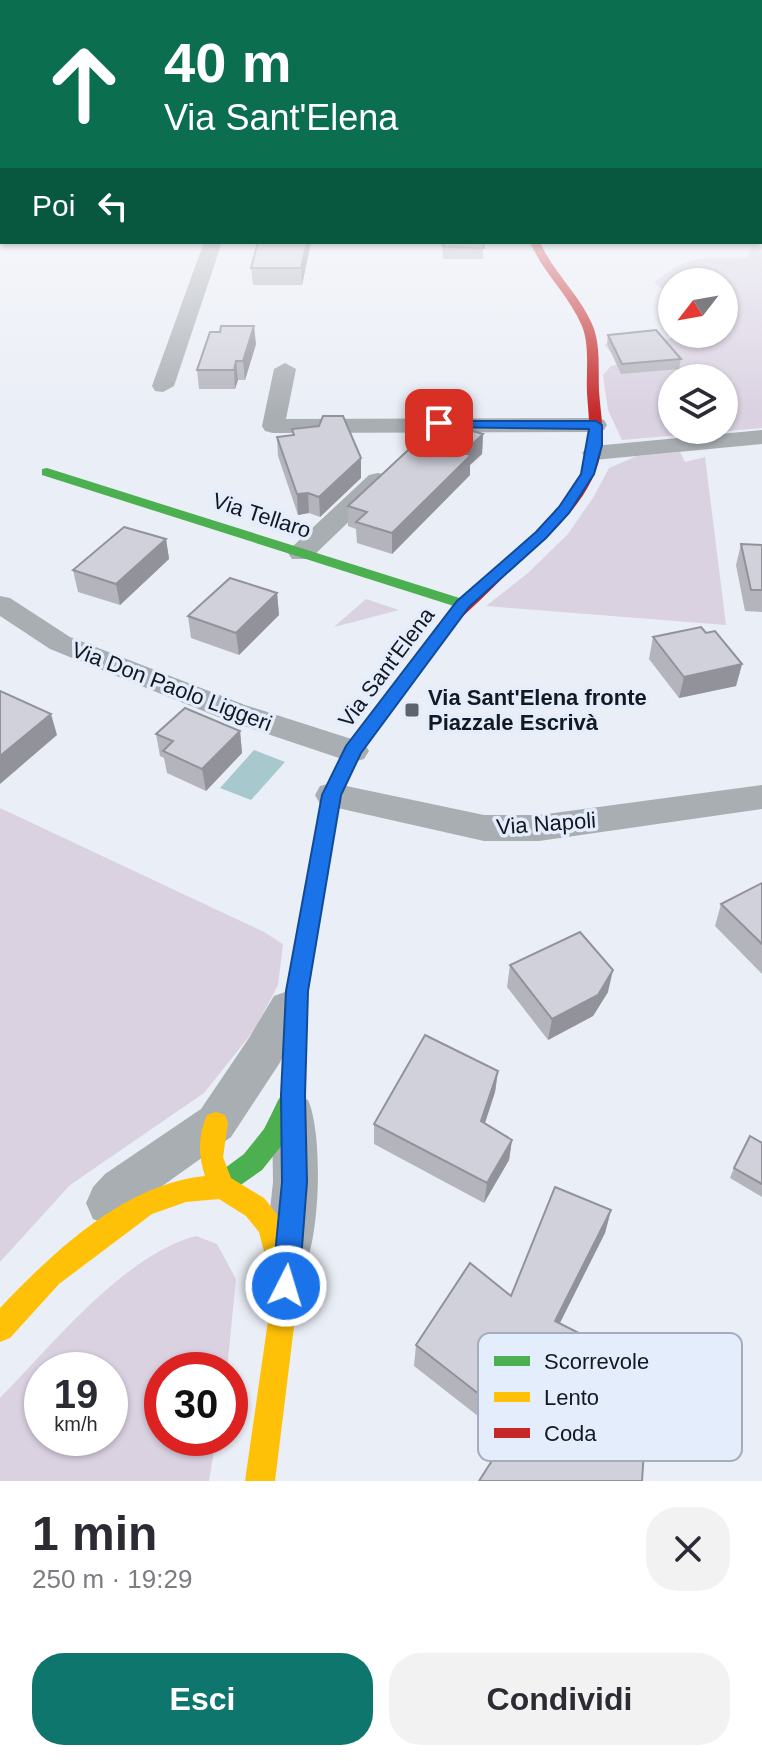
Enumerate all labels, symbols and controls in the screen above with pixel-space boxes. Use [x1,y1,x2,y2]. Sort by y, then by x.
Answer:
text: 40 m [164,31,292,94]
icon: ahead [32,32,136,136]
text: Via Sant'Elena [164,97,398,138]
icon: left [91,184,135,228]
text: Poi [32,189,75,222]
north arrow [658,268,738,348]
map controls [658,268,738,444]
button: layers [658,364,738,444]
pin [405,389,473,457]
icon: arrive [417,401,461,445]
street label: Via Tellaro [210,488,314,543]
street label: Via Sant'Elena [333,602,440,732]
street label: Via Don Paolo Liggeri [68,637,275,736]
place label: Via Sant'Elena fronte Piazzale Escrivà [428,685,647,735]
marker: Via Sant'Elena fronte Piazzale Escrivà [403,701,421,719]
street label: Via Napoli [495,808,597,839]
position arrow [244,1244,328,1328]
legend [478,1333,742,1461]
text: Scorrevole [544,1349,649,1374]
speed limit sign: 30 [144,1352,248,1456]
text: 19 [54,1372,98,1416]
text: Lento [544,1385,599,1410]
text: km/h [54,1413,98,1435]
text: Coda [544,1421,597,1446]
text: 1 min [32,1507,157,1560]
button: close [646,1507,730,1591]
text: 250 m · 19:29 [32,1564,192,1594]
button: Esci [32,1653,373,1745]
button: Condividi [389,1653,730,1745]

